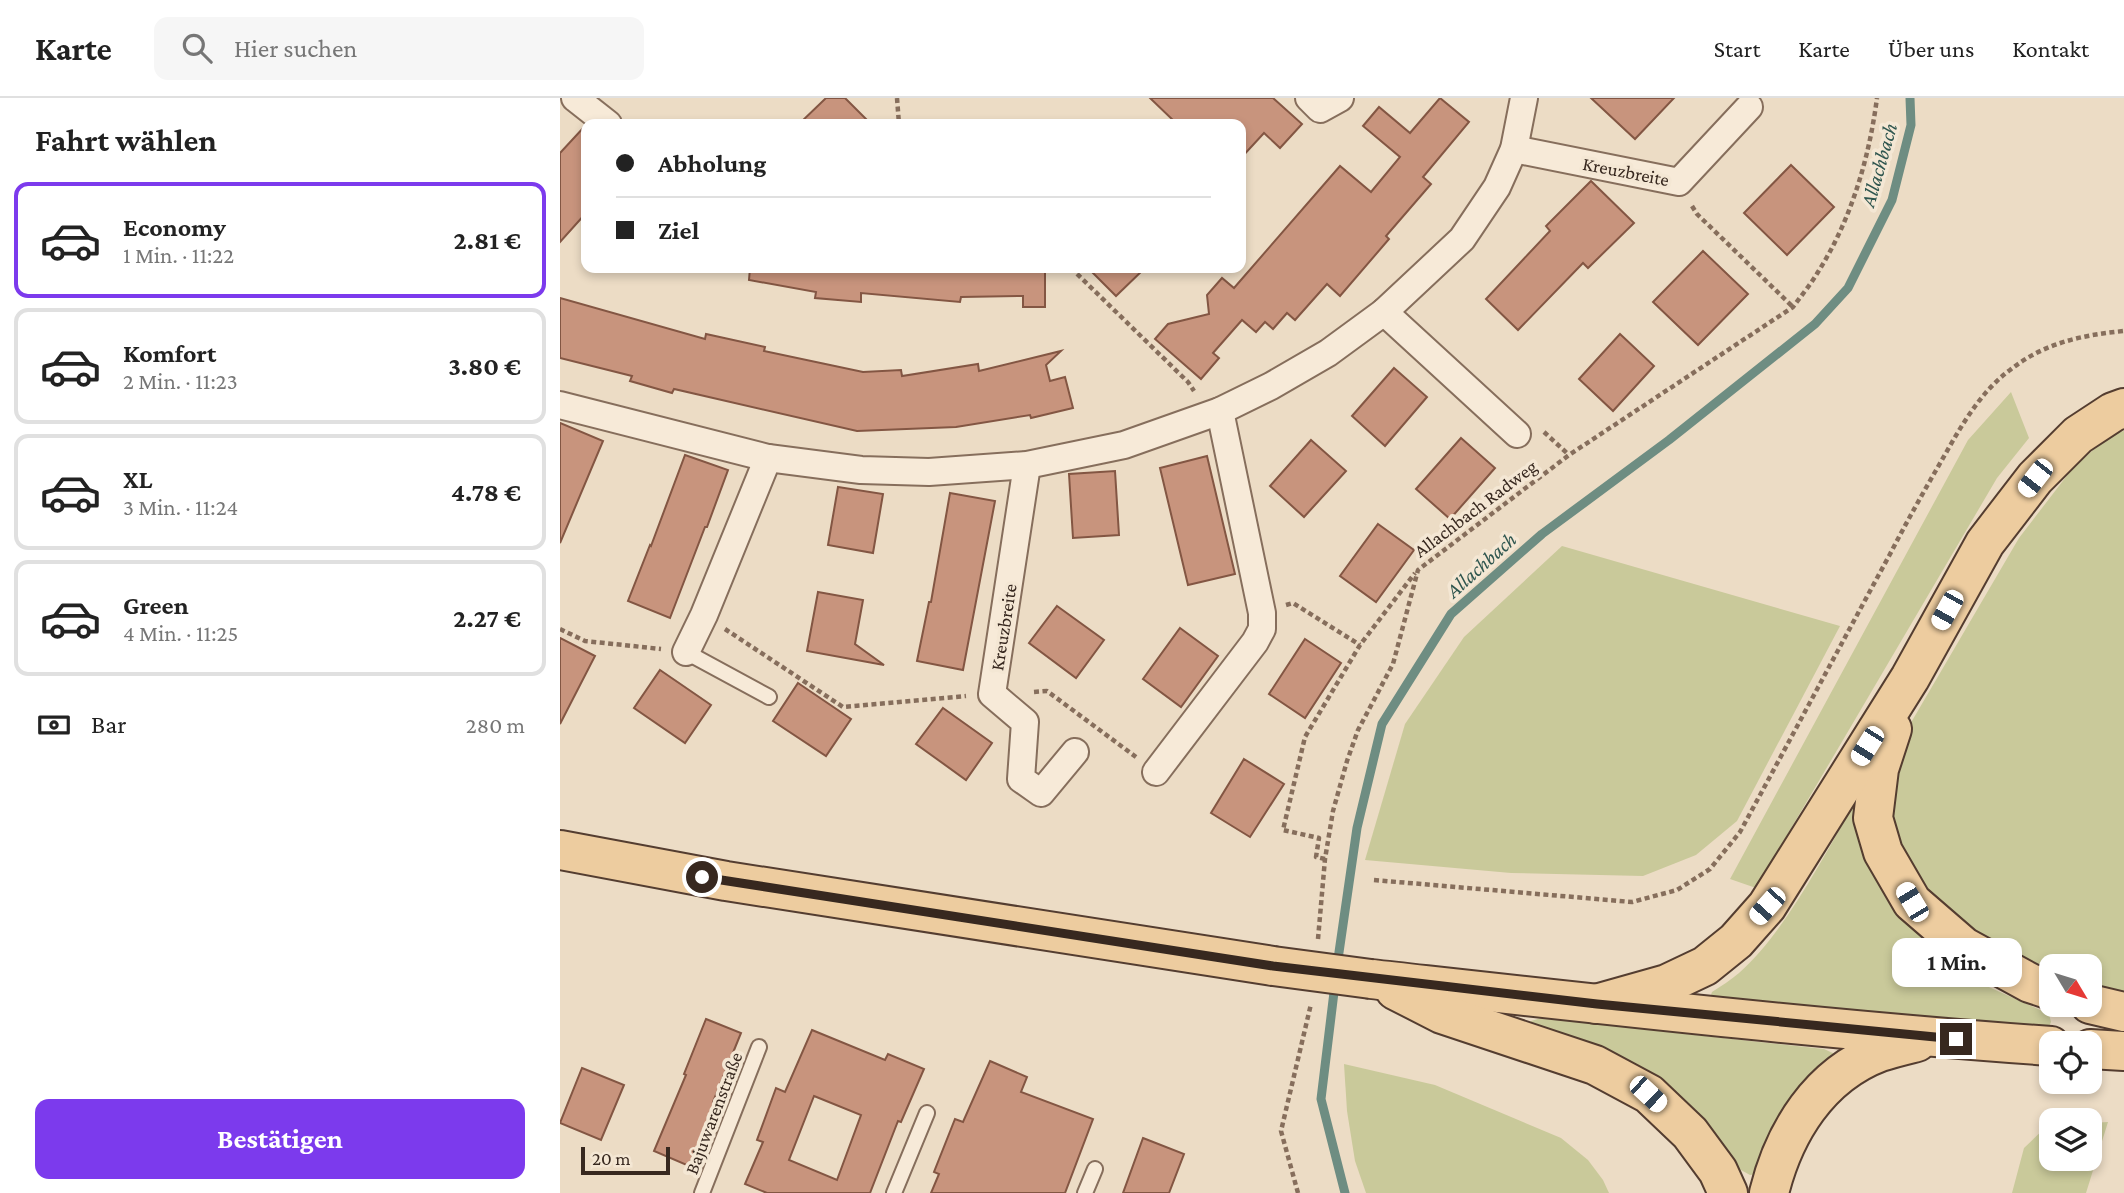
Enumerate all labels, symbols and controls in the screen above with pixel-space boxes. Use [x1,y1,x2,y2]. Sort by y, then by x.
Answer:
search box [154,17,644,80]
icon: search [178,29,216,67]
text: Karte [35,30,112,67]
text: Hier suchen [234,34,357,63]
text: Start [1714,35,1760,62]
text: Karte [1798,35,1850,62]
text: Über uns [1888,35,1974,62]
text: Kontakt [2012,35,2089,62]
water label: Allachbach [1855,120,1902,211]
text: Fahrt wählen [35,122,217,158]
text: Abholung [658,149,766,178]
street label: Kreuzbreite [1581,153,1671,190]
icon: car [39,209,102,272]
text: Economy [123,213,226,242]
text: Ziel [658,216,699,245]
text: 2.81 € [454,226,521,255]
text: 1 Min. · 11:22 [123,242,234,268]
icon: car [39,335,102,398]
text: Komfort [123,339,216,368]
text: 3.80 € [448,352,521,381]
text: 2 Min. · 11:23 [123,368,238,394]
street label: Allachbach Radweg [1410,455,1541,561]
car [2014,455,2057,501]
icon: car [39,461,102,524]
text: XL [123,465,152,494]
text: 4.78 € [451,478,521,507]
text: 3 Min. · 11:24 [123,494,238,520]
water label: Allachbach [1440,527,1521,603]
street label: Kreuzbreite [986,582,1021,672]
icon: car [39,587,102,650]
car [1928,587,1967,633]
text: Green [123,591,189,620]
text: 2.27 € [453,604,521,633]
text: 4 Min. · 11:25 [123,620,238,646]
icon: cash [35,706,73,744]
text: Bar [91,710,127,739]
text: 280 m [466,712,525,738]
car [1847,723,1888,769]
route start [686,861,718,893]
car [1893,879,1932,925]
car [1746,883,1789,929]
callout: 1 Min. [1891,937,2021,986]
text: 1 Min. [1927,949,1987,975]
north arrow [2039,954,2102,1017]
map controls [2039,954,2102,1171]
route end [1940,1023,1972,1055]
button: locate [2039,1031,2102,1094]
street label: Bajuwarenstraße [681,1049,747,1178]
car [1626,1072,1671,1116]
button: Bestätigen [35,1099,525,1179]
button: layers [2039,1108,2102,1171]
scale bar [581,1144,670,1176]
text: 20 m [592,1148,631,1169]

